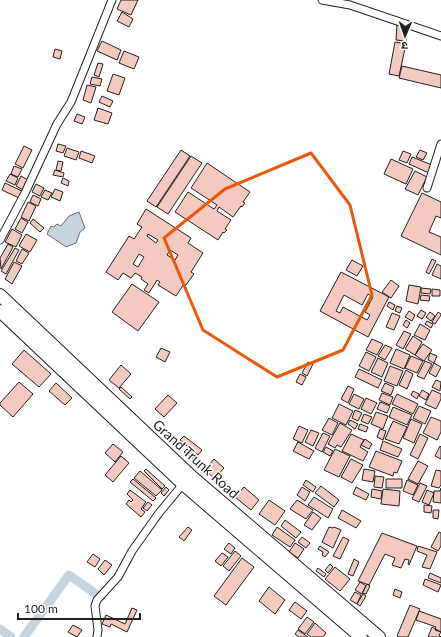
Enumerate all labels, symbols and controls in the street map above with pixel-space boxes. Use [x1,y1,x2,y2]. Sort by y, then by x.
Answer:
north arrow [385,16,425,56]
text: उ [401,40,408,53]
street label: Grand Trunk Road [150,415,243,502]
scale bar [18,595,140,621]
text: 100 m [24,601,58,616]

